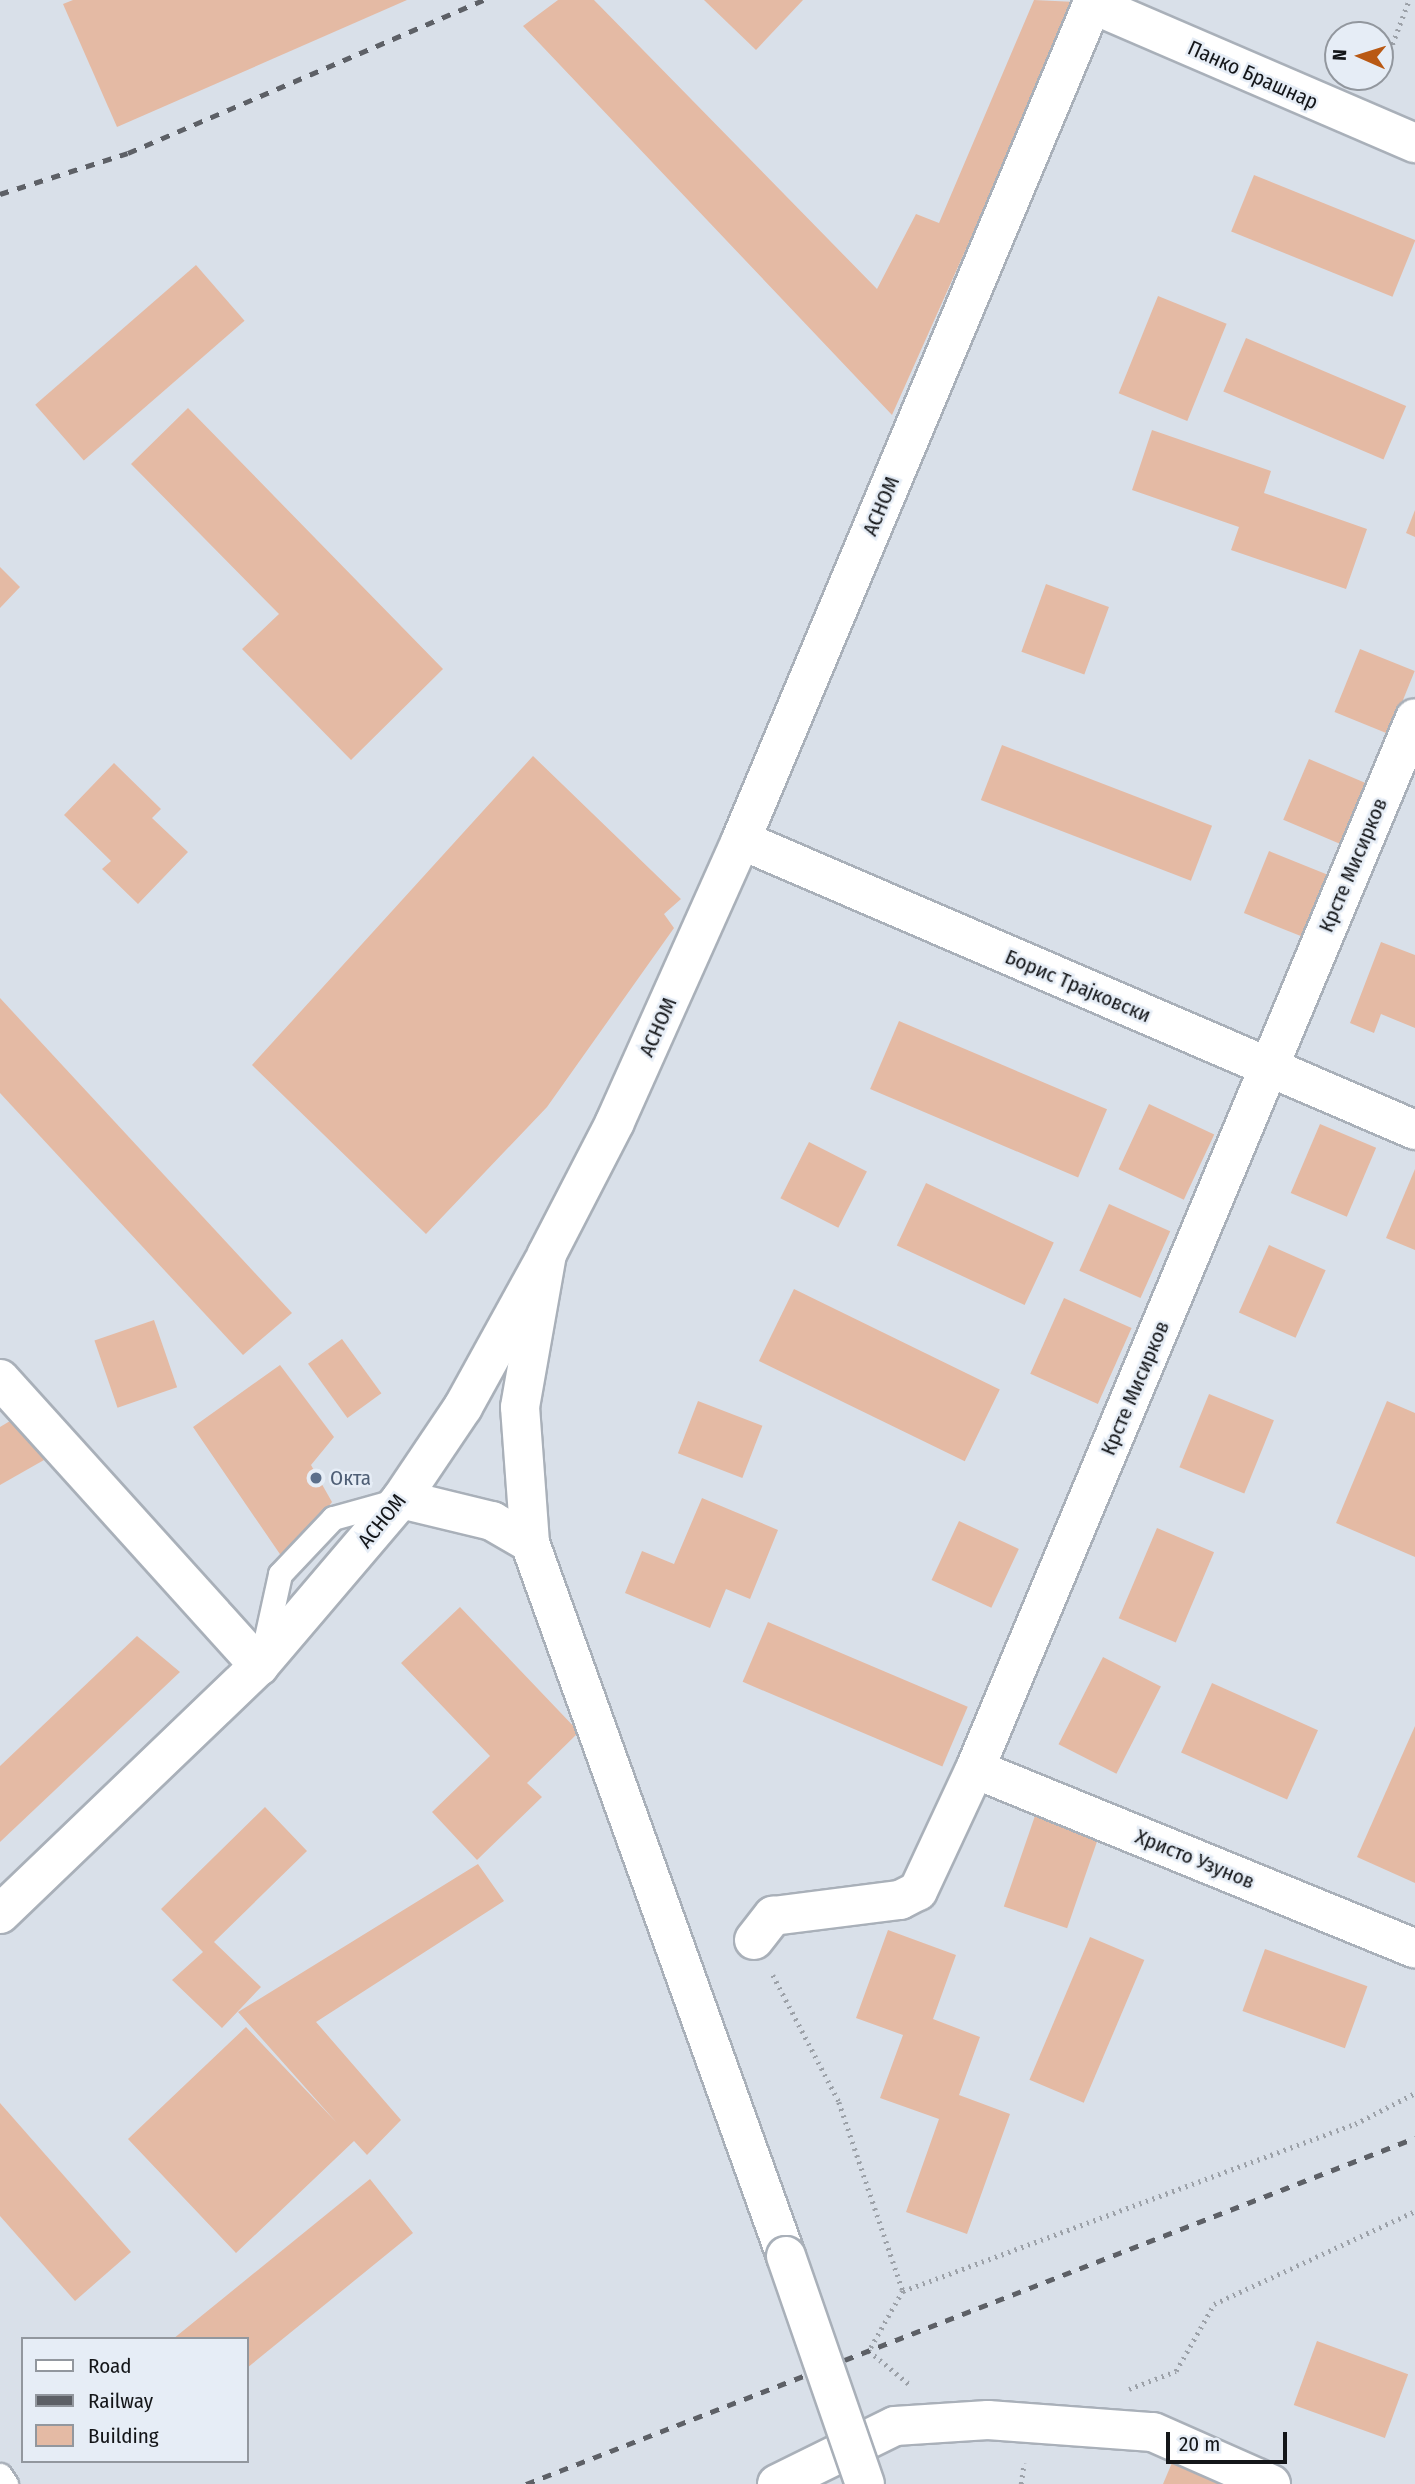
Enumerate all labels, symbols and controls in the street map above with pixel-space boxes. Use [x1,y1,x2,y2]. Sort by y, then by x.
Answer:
north arrow [1324,21,1394,91]
street label: Панко Брашнар [1184,35,1322,115]
text: N [1328,49,1351,61]
street label: АСНОМ [857,472,905,540]
street label: Крсте Мисирков [1313,794,1393,936]
street label: Борис Трајковски [1001,944,1155,1028]
street label: АСНОМ [634,993,682,1061]
street label: Крсте Мисирков [1095,1317,1175,1459]
place label: Окта [330,1465,371,1491]
marker: Окта [308,1470,324,1486]
street label: АСНОМ [353,1489,411,1553]
street label: Христо Узунов [1132,1824,1258,1894]
legend [21,2337,248,2463]
text: Road [88,2353,132,2379]
text: Railway [88,2388,153,2414]
scale bar [1170,2418,1291,2462]
text: Building [88,2423,159,2449]
text: 20 m [1179,2431,1220,2457]

